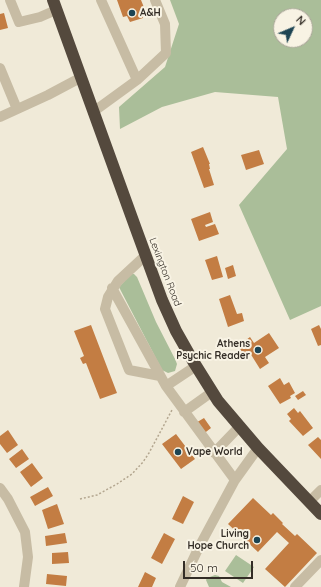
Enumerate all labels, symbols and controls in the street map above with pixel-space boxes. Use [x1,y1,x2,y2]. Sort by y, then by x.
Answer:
place label: A&H [140,7,161,19]
marker: A&H [127,8,137,18]
north arrow [273,8,313,48]
text: N [293,13,309,28]
street label: Lexington Road [146,236,184,308]
place label: Athens Psychic Reader [176,338,250,362]
marker: Athens Psychic Reader [253,345,263,355]
place label: Vape World [186,446,243,458]
marker: Vape World [173,447,183,457]
place label: Living Hope Church [187,528,249,552]
marker: Living Hope Church [252,535,262,545]
scale bar [185,553,255,579]
text: 50 m [190,560,218,575]

